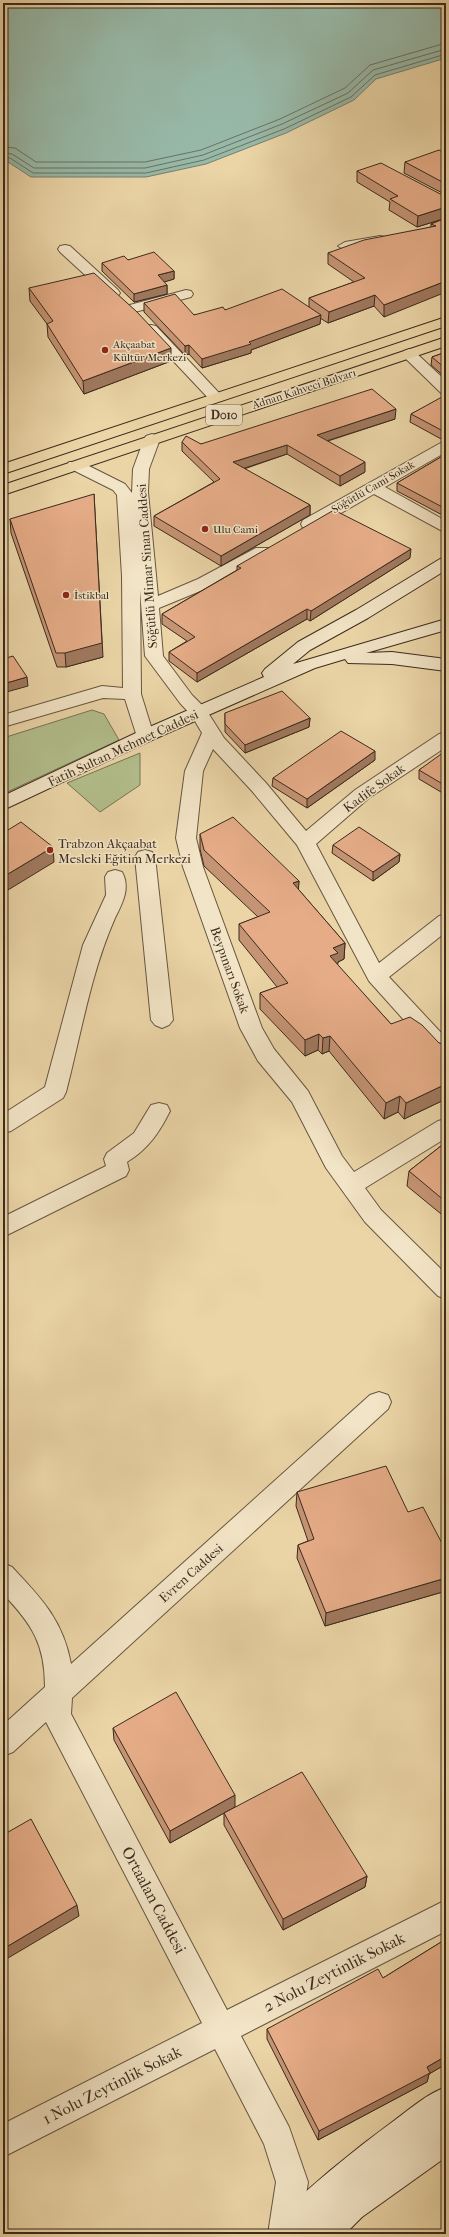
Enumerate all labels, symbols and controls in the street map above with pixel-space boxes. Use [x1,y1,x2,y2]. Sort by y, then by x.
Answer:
place label: Akçaabat Kültür Merkezi [112,338,187,364]
marker: Akçaabat Kültür Merkezi [100,345,110,355]
street label: Adnan Kahveci Bulvarı [249,366,358,412]
road number: D010 [206,405,242,425]
street label: Söğütlü Cami Sokak [329,458,417,516]
street label: Söğütlü Mimar Sinan Caddesi [134,483,160,649]
place label: Ulu Cami [213,523,259,536]
marker: Ulu Cami [200,524,210,534]
place label: İstikbal [74,589,109,602]
marker: İstikbal [61,590,71,600]
street label: Fatih Sultan Mehmet Caddesi [45,706,201,789]
street label: Kadife Sokak [340,760,408,815]
place label: Trabzon Akçaabat Mesleki Eğitim Merkezi [58,836,191,866]
marker: Trabzon Akçaabat Mesleki Eğitim Merkezi [45,845,55,855]
street label: Beypınarı Sokak [207,925,253,1016]
street label: Evren Caddesi [156,1540,226,1605]
street label: Ortaalan Caddesi [118,1843,190,1957]
street label: 2 Nolu Zeytinlik Sokak [260,1928,408,2016]
street label: 1 Nolu Zeytinlik Sokak [39,2041,185,2128]

